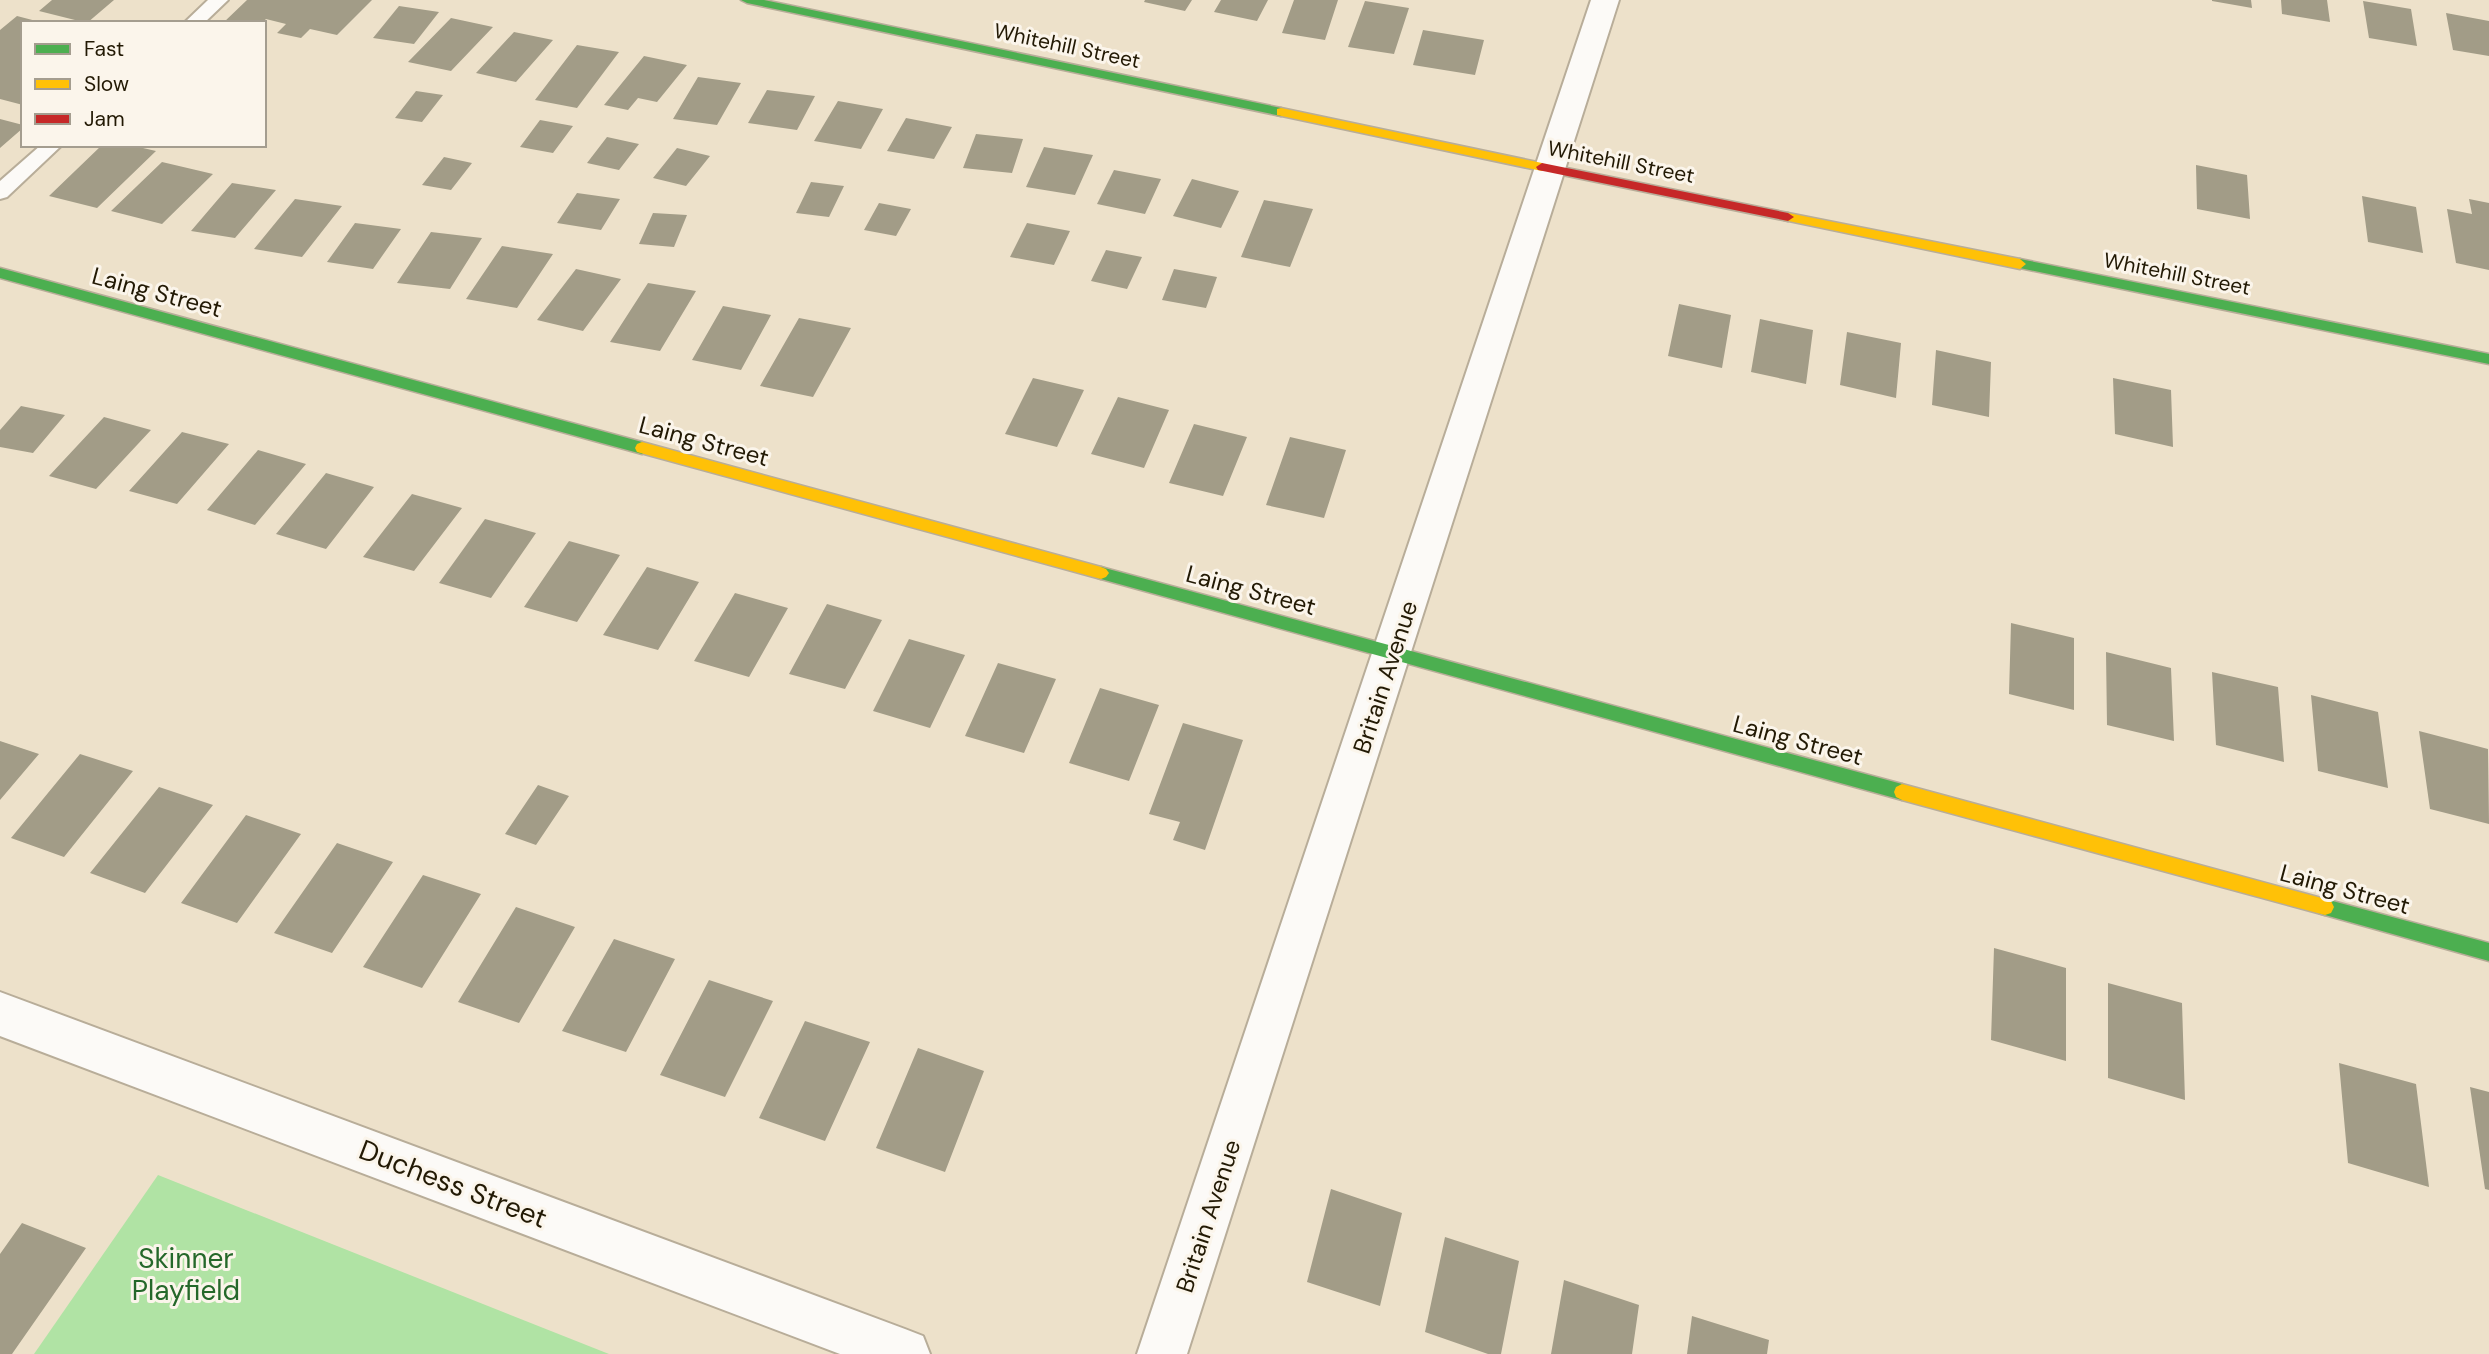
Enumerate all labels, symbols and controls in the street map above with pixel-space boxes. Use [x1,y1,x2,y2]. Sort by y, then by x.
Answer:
street label: Whitehill Street [991,17,1143,75]
legend [21,21,266,147]
text: Fast [84,35,124,63]
text: Slow [84,70,129,98]
text: Jam [84,105,125,133]
street label: Whitehill Street [1545,134,1697,190]
street label: Whitehill Street [2101,246,2253,302]
street label: Laing Street [89,260,225,324]
street label: Laing Street [636,409,772,473]
street label: Laing Street [1183,558,1319,622]
street label: Britain Avenue [1346,597,1424,757]
street label: Laing Street [1730,708,1866,772]
street label: Laing Street [2277,857,2413,921]
street label: Duchess Street [354,1131,552,1237]
street label: Britain Avenue [1169,1136,1247,1296]
park label: Skinner Playfield [132,1240,240,1309]

